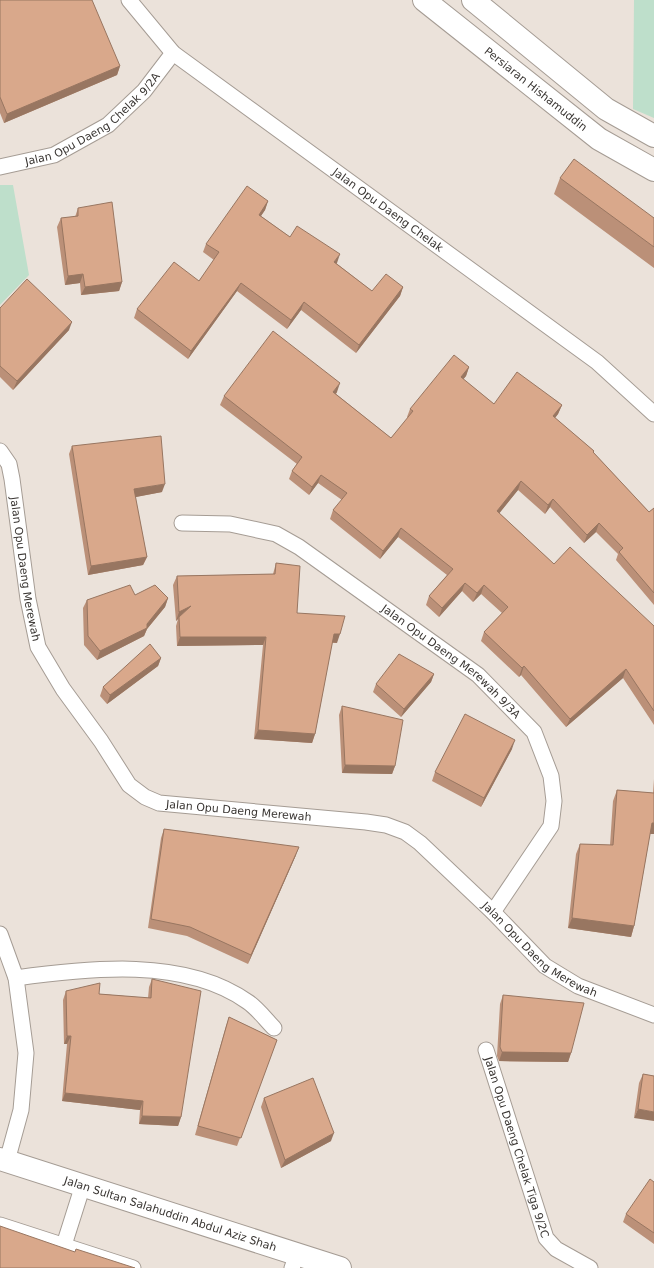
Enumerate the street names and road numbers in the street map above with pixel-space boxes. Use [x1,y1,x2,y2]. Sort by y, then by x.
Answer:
street label: Persiaran Hishamuddin [482,44,590,134]
street label: Jalan Opu Daeng Chelak 9/2A [23,70,163,168]
street label: Jalan Opu Daeng Chelak [329,165,446,255]
street label: Jalan Opu Daeng Merewah [8,495,43,642]
street label: Jalan Opu Daeng Merewah 9/3A [378,601,523,721]
street label: Jalan Opu Daeng Merewah [165,797,312,823]
street label: Jalan Opu Daeng Merewah [479,898,599,999]
street label: Jalan Opu Daeng Chelak Tiga 9/2C [482,1054,552,1240]
street label: Jalan Sultan Salahuddin Abdul Aziz Shah [62,1173,278,1254]

